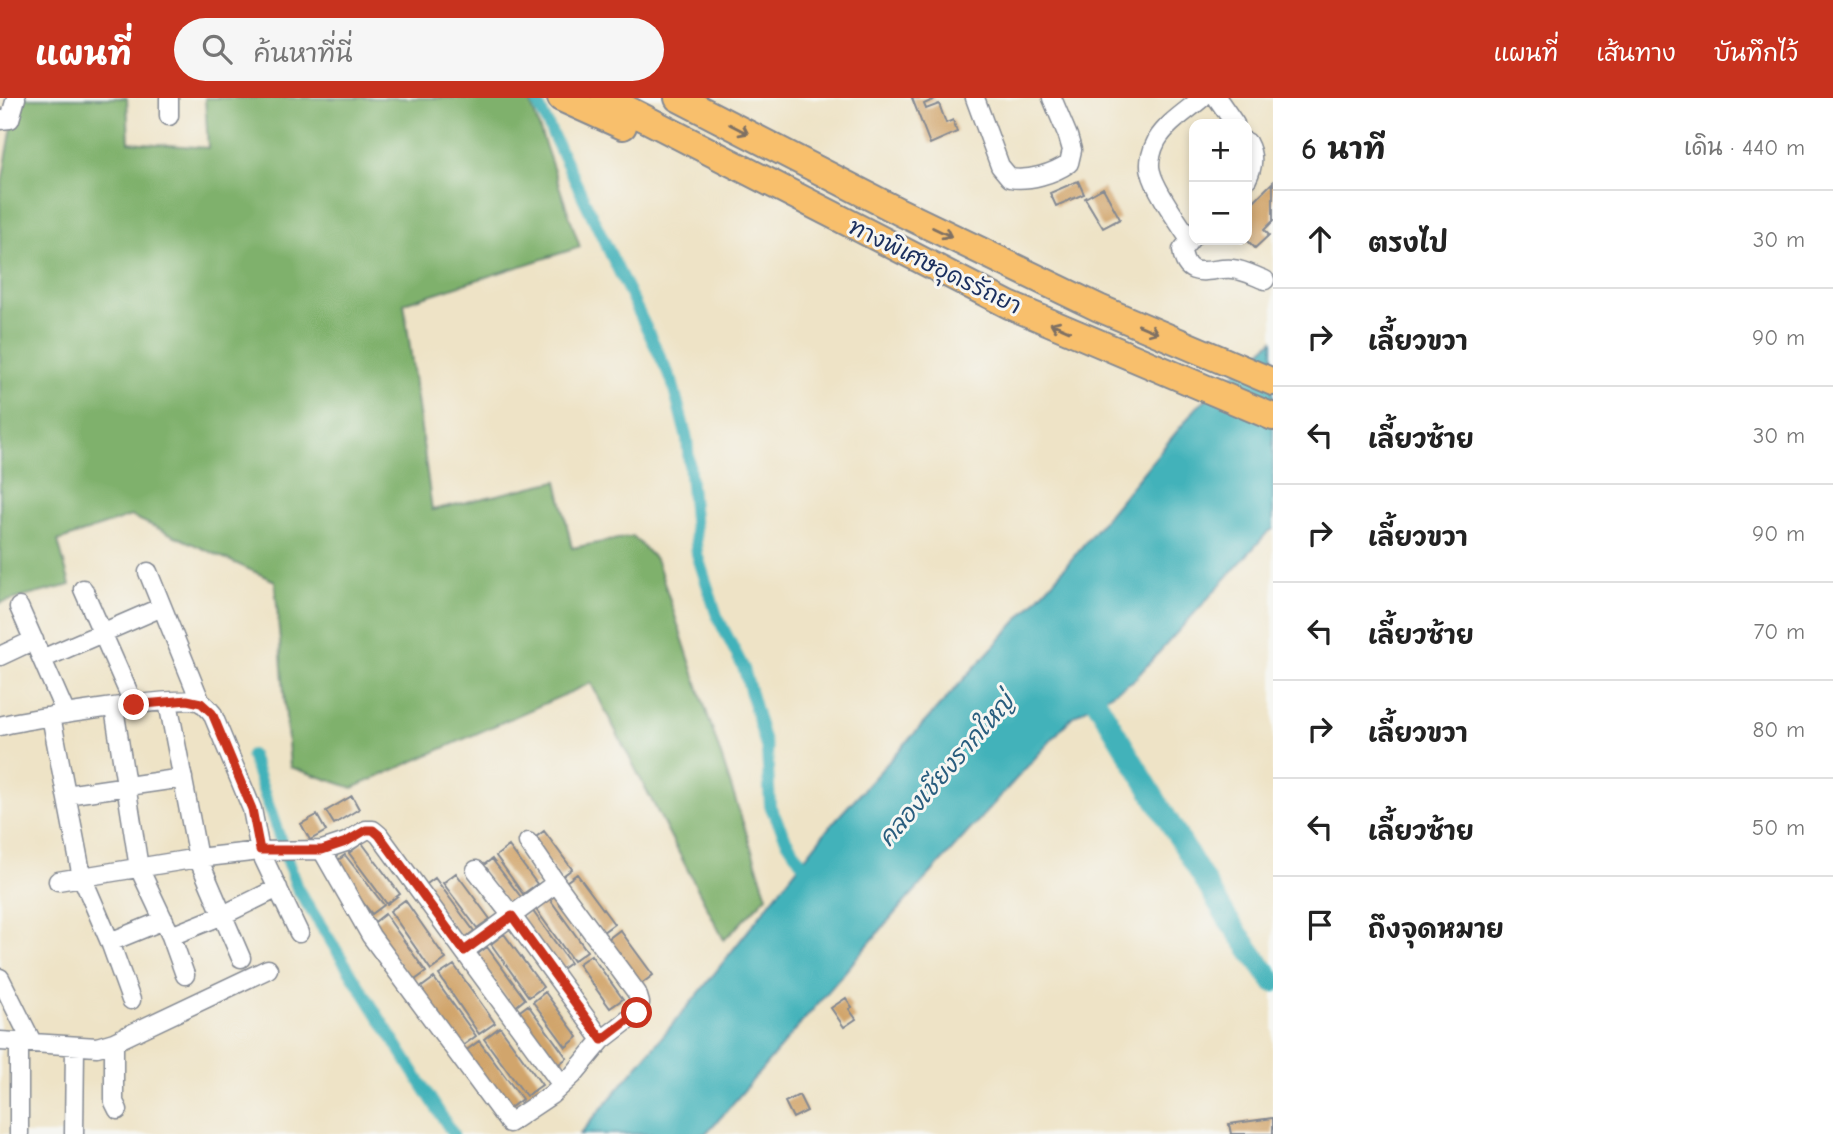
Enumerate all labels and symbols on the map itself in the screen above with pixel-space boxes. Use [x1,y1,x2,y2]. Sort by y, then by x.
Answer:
one-way arrow [728,123,749,137]
street label: ทางพิเศษอุดรรัถยา [842,212,1026,324]
one-way arrow [931,226,952,239]
one-way arrow [1050,320,1071,333]
one-way arrow [1136,323,1158,336]
water label: คลองเชียงรากใหญ่ [871,684,1022,852]
route end [118,689,149,720]
route start [621,997,652,1028]

